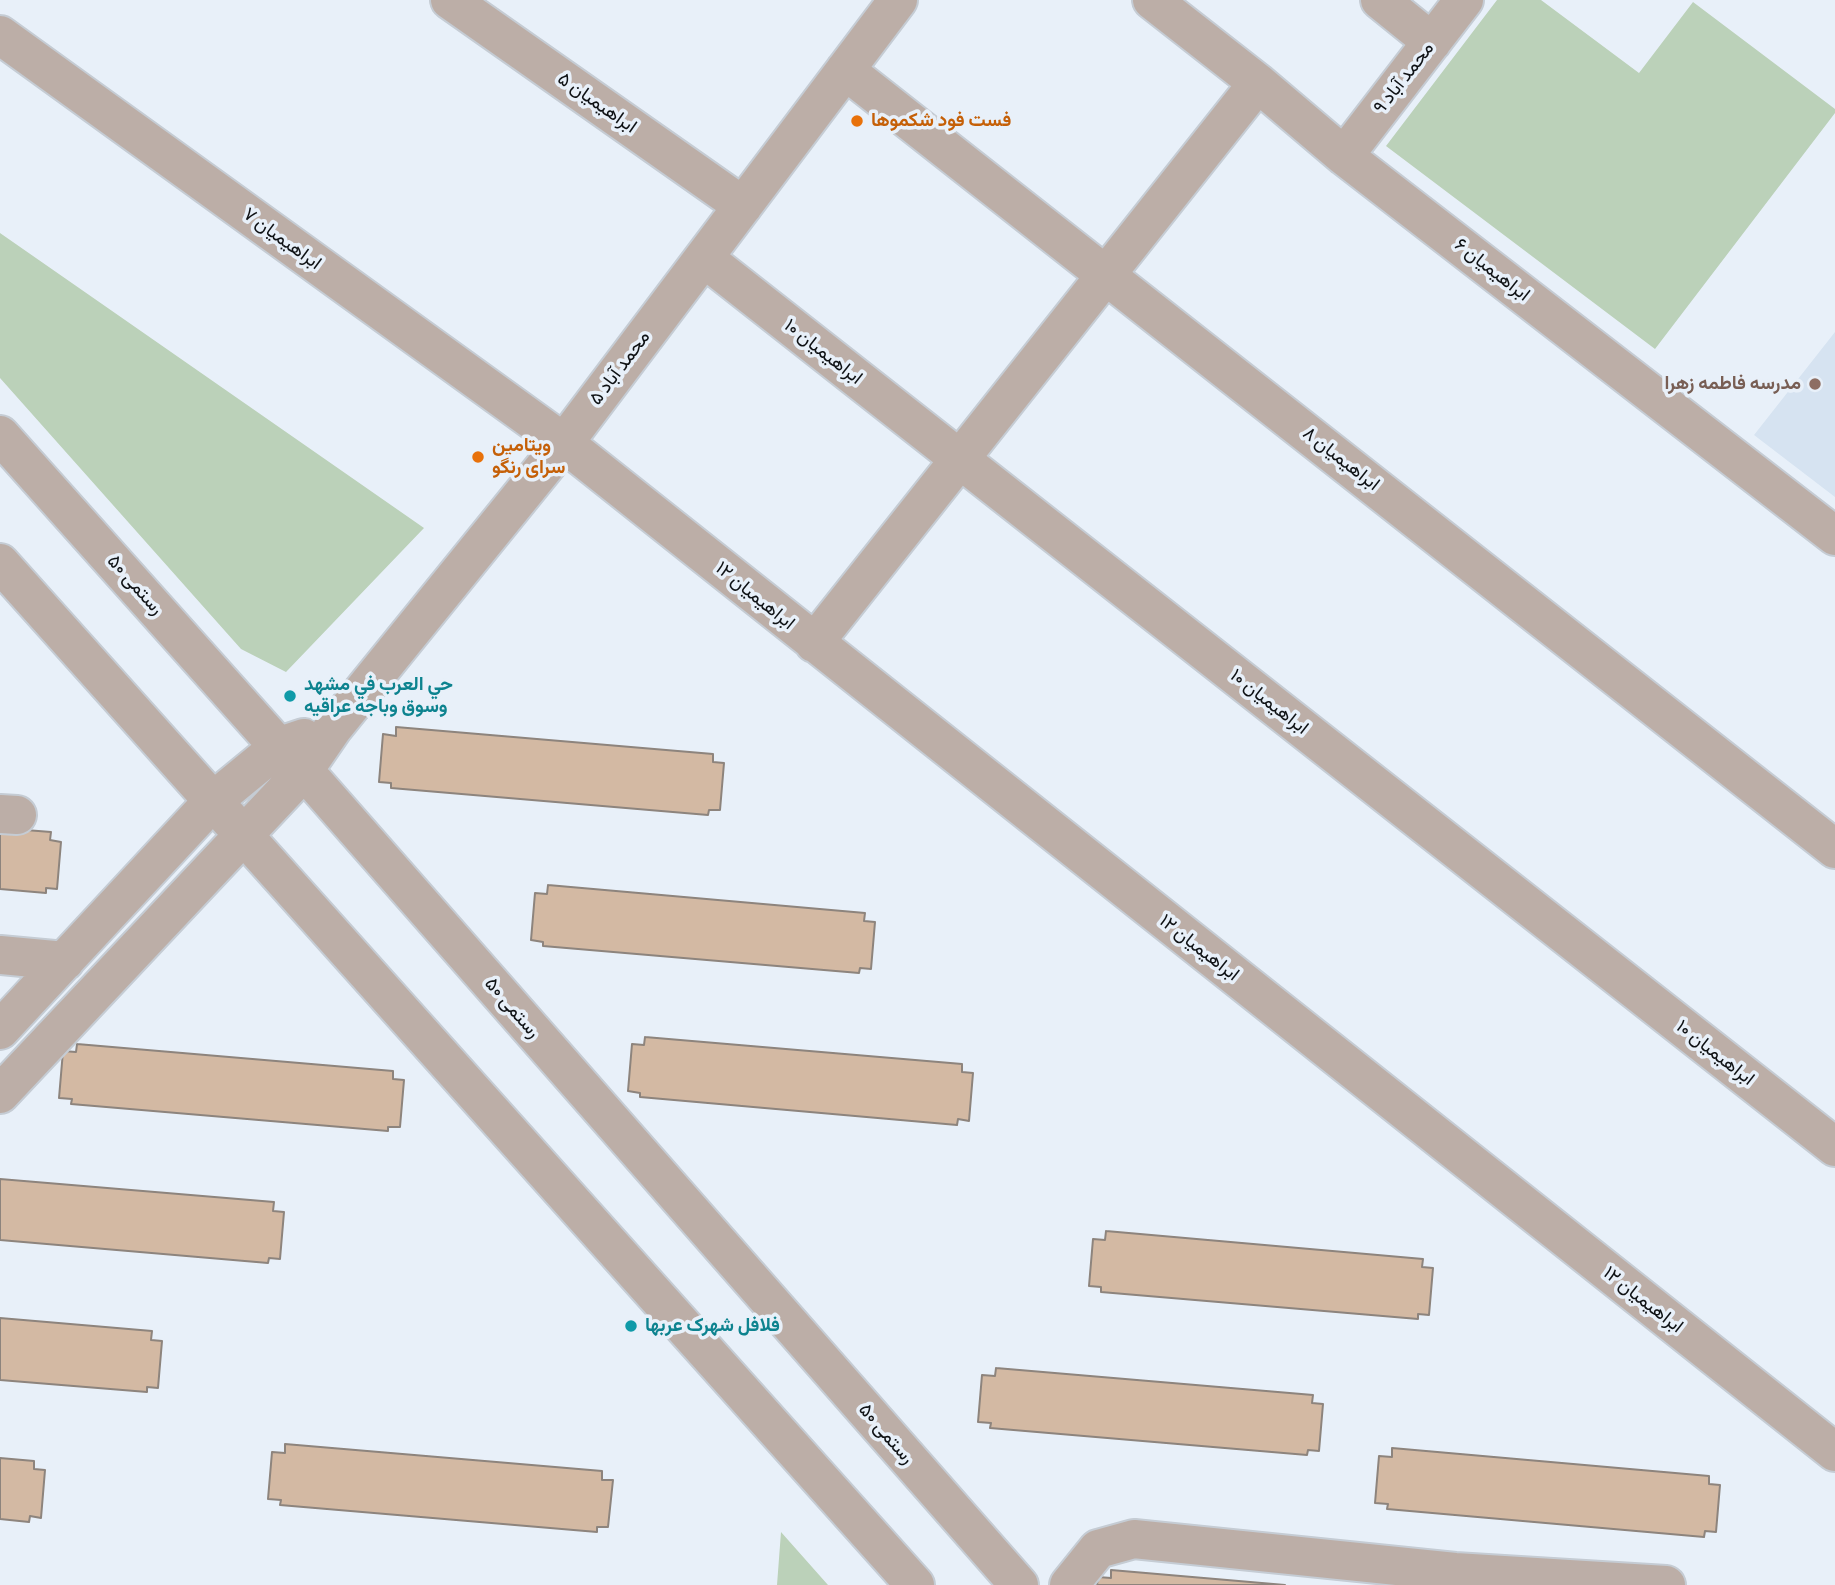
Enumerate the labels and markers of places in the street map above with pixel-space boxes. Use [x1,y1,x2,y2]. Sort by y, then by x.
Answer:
place label: فست فود شکموها [871,110,1011,132]
marker: فست فود شکموها [849,113,865,129]
place label: مدرسه فاطمه زهرا [1665,373,1801,395]
marker: مدرسه فاطمه زهرا [1807,376,1823,392]
place label: ویتامین سرای رنگو [492,435,565,479]
marker: ویتامین سرای رنگو [470,449,486,465]
place label: حي العرب في مشهد وسوق وباجه عراقيه [304,674,453,718]
marker: حي العرب في مشهد وسوق وباجه عراقيه [282,688,298,704]
place label: فلافل شهرک عربها [645,1315,780,1337]
marker: فلافل شهرک عربها [623,1318,639,1334]

